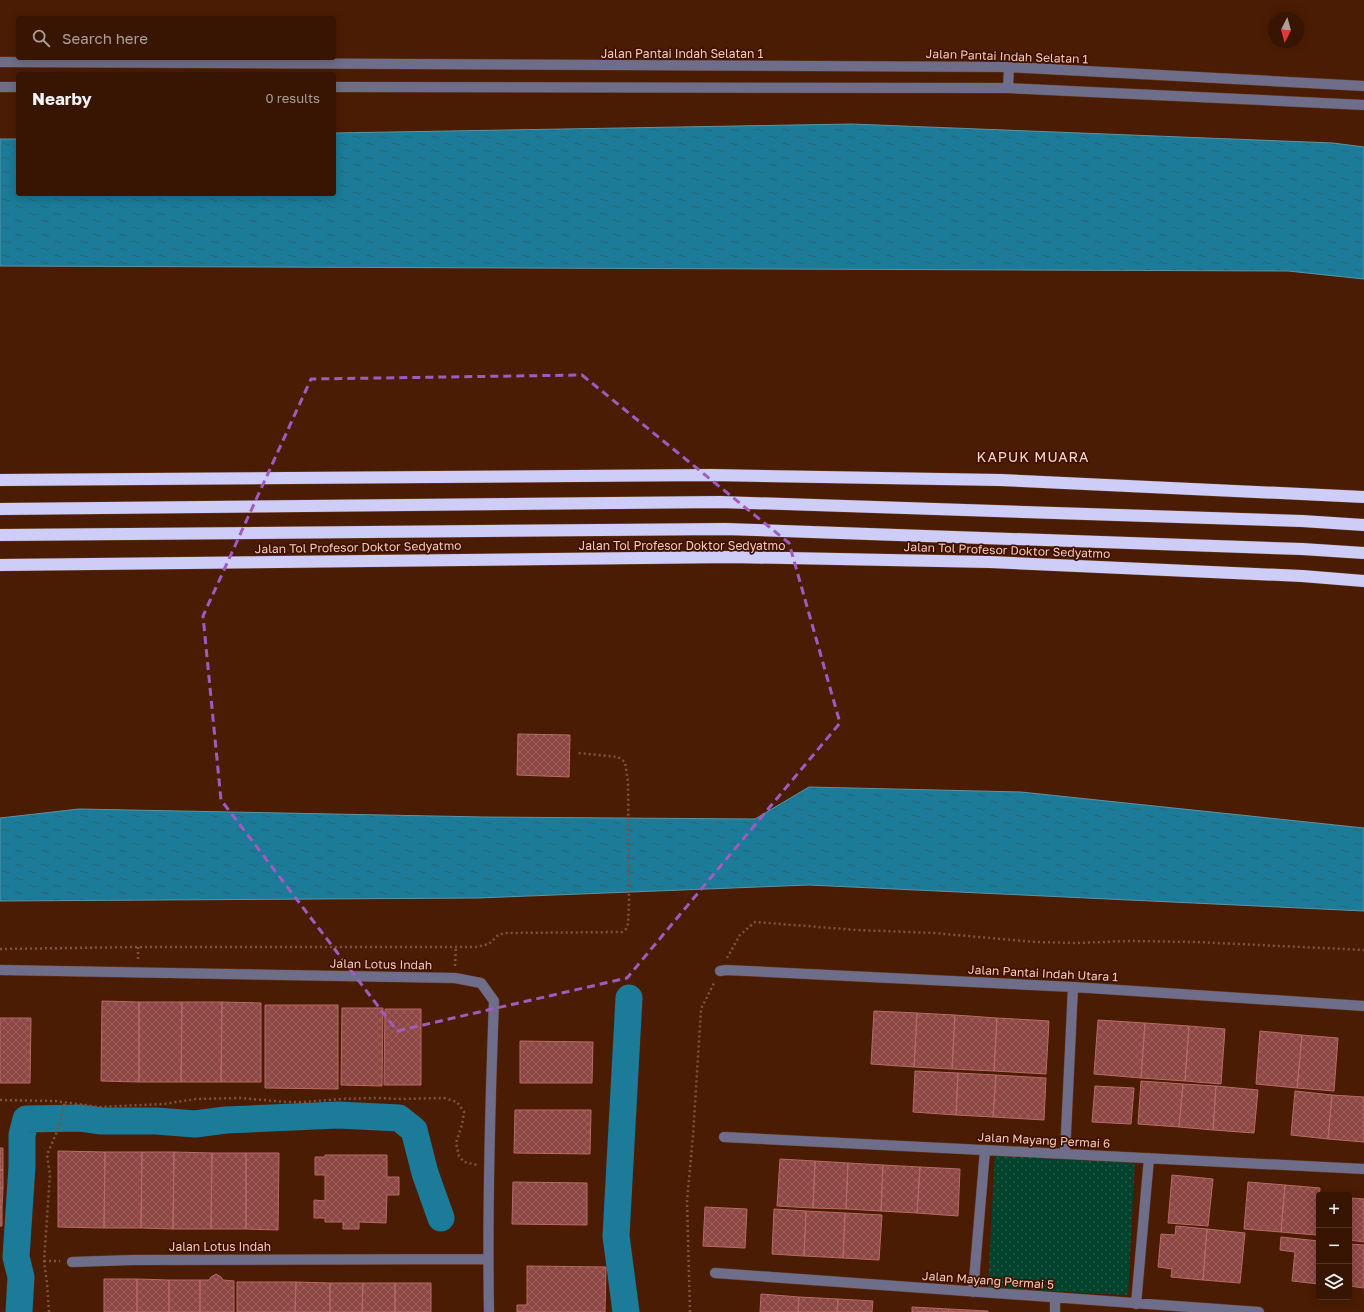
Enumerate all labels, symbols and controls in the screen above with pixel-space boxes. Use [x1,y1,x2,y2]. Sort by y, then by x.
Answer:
north arrow [1268,12,1304,48]
search box [16,16,336,60]
icon: search [30,27,52,49]
text: Search here [62,29,148,47]
street label: Jalan Pantai Indah Selatan 1 [601,46,763,61]
street label: Jalan Pantai Indah Selatan 1 [925,46,1089,66]
text: Nearby [32,88,92,109]
text: 0 results [265,90,320,106]
district label: KAPUK MUARA [977,448,1090,465]
street label: Jalan Tol Profesor Doktor Sedyatmo [255,538,461,556]
street label: Jalan Tol Profesor Doktor Sedyatmo [579,538,785,553]
street label: Jalan Tol Profesor Doktor Sedyatmo [903,539,1111,561]
street label: Jalan Lotus Indah [330,956,432,972]
street label: Jalan Pantai Indah Utara 1 [968,962,1119,984]
street label: Jalan Mayang Permai 6 [977,1129,1111,1151]
map controls [1316,1192,1352,1300]
button: + [1316,1192,1352,1228]
button: − [1316,1228,1352,1264]
street label: Jalan Lotus Indah [169,1239,271,1254]
button: layers [1316,1264,1352,1300]
street label: Jalan Mayang Permai 5 [922,1268,1054,1292]

